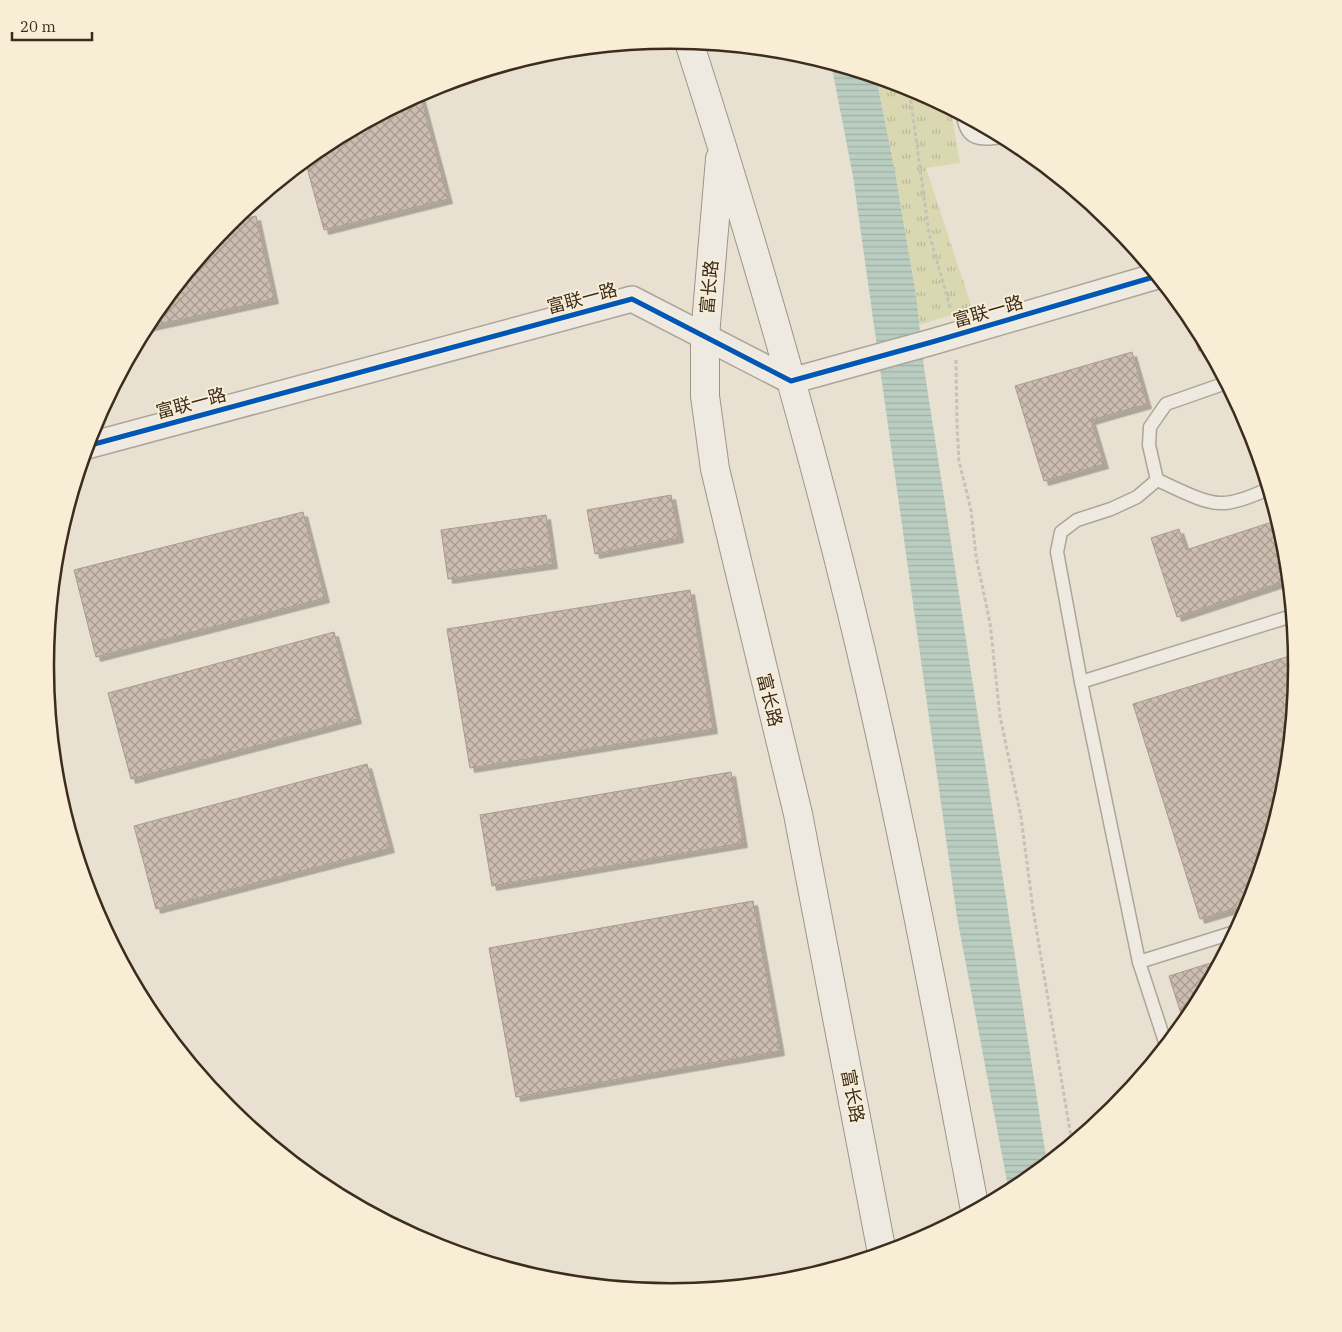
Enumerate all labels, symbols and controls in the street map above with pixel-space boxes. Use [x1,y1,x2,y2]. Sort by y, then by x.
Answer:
scale bar [12,10,92,42]
text: 20 m [20,17,56,36]
street label: 富长路 [695,259,723,315]
street label: 富联一路 [544,278,620,318]
street label: 富联一路 [950,290,1026,332]
street label: 富联一路 [153,383,229,423]
street label: 富长路 [752,671,788,729]
street label: 富长路 [837,1067,869,1125]

